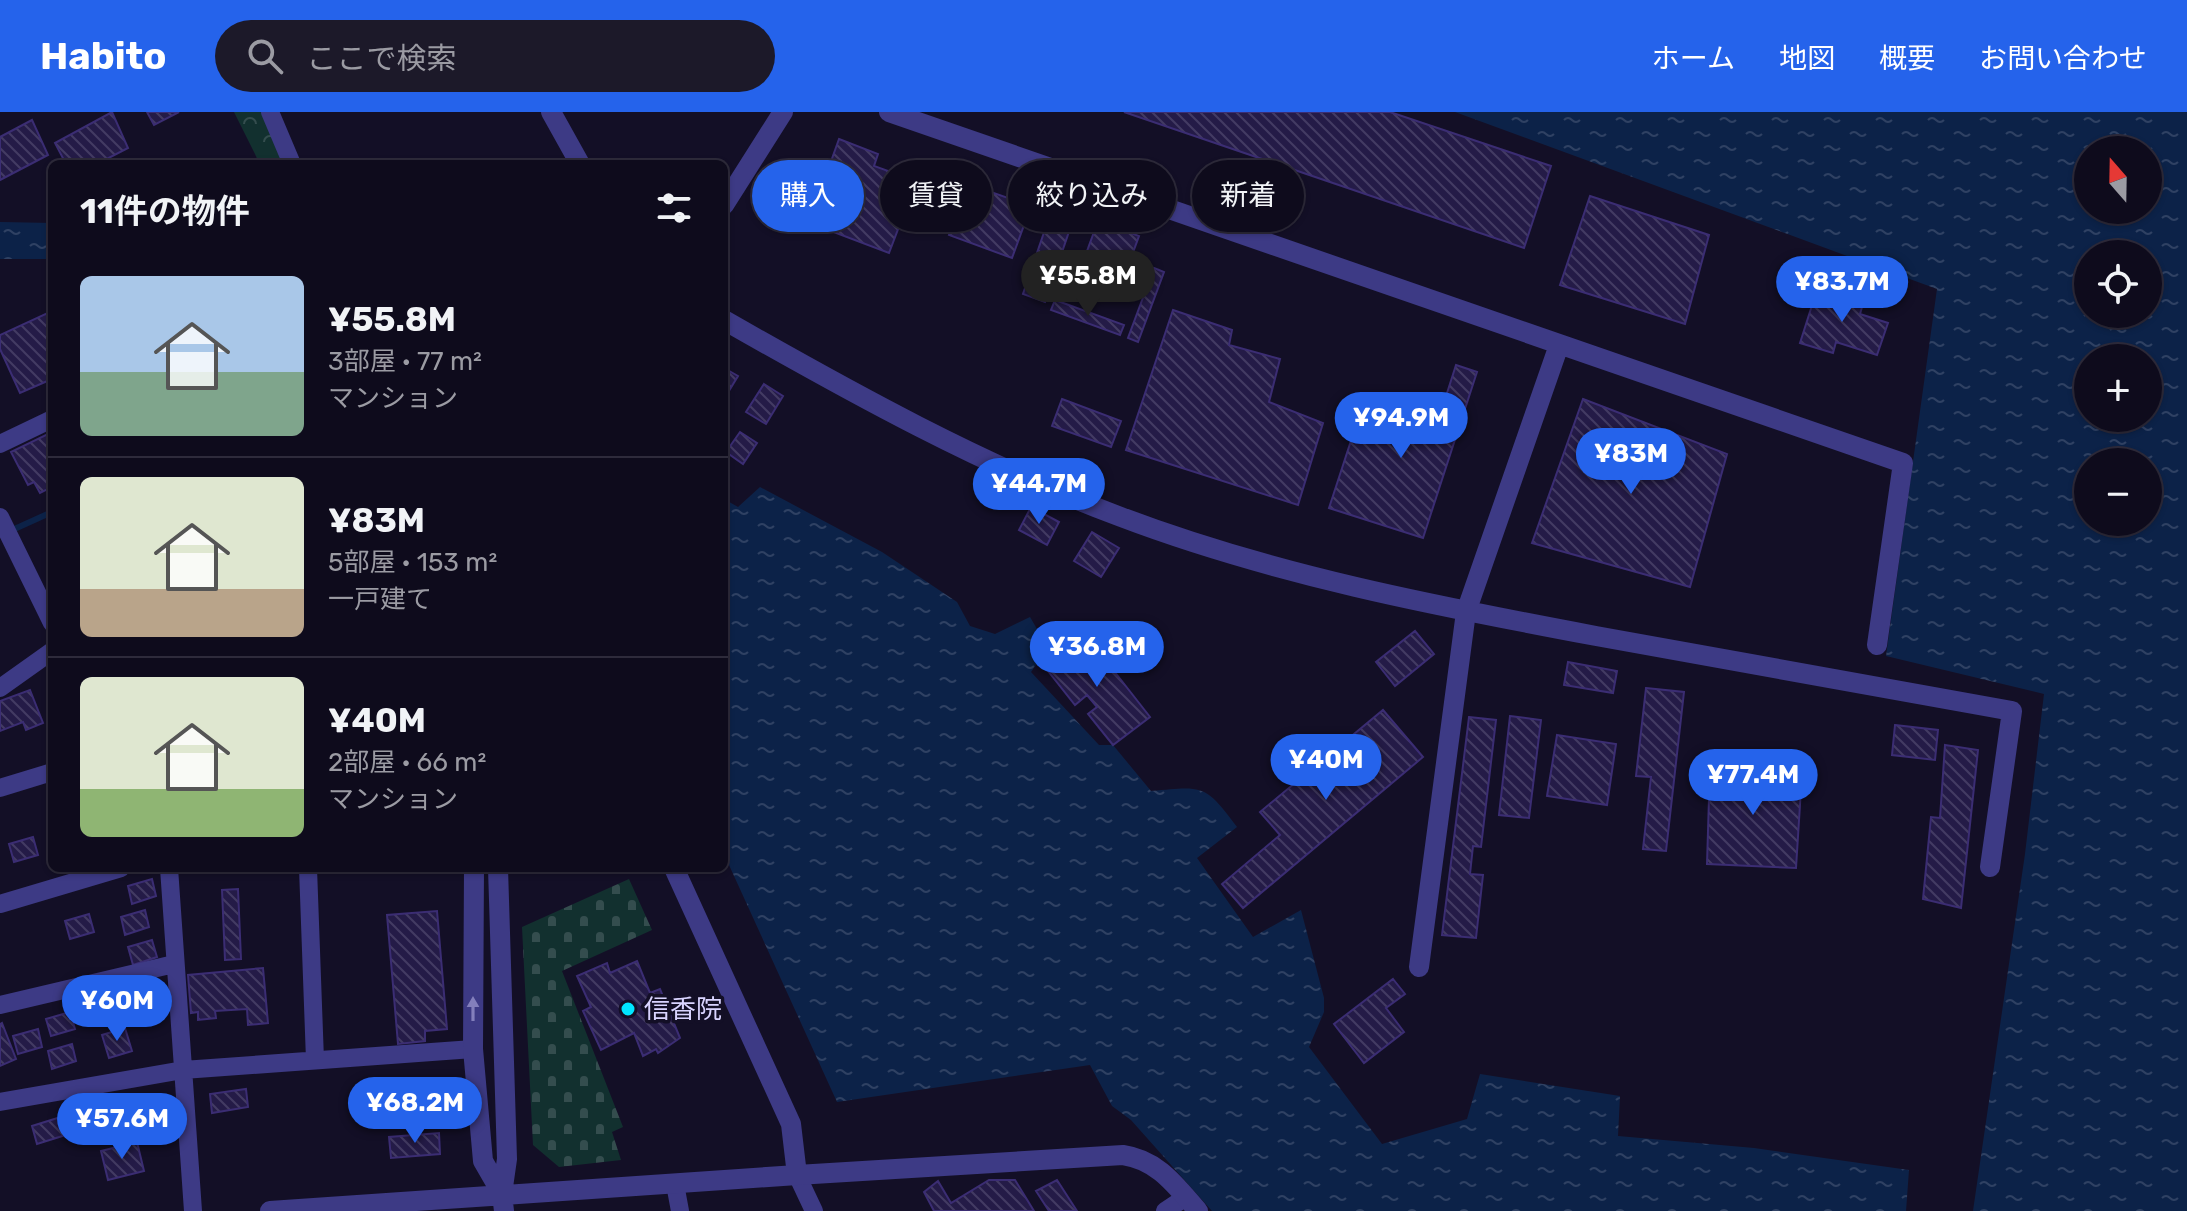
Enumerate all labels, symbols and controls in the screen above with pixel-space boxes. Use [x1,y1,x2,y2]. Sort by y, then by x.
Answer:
search box [215,20,775,92]
text: Habito [40,33,167,79]
icon: search [243,34,287,78]
text: ここで検索 [307,41,457,77]
text: ホーム [1652,42,1735,75]
text: 地図 [1779,42,1835,75]
text: 概要 [1879,42,1935,75]
text: お問い合わせ [1979,42,2147,75]
north arrow [2074,136,2162,224]
map controls [2074,136,2162,536]
chip: 購入 [752,160,864,232]
chip: 賃貸 [880,160,992,232]
chip: 絞り込み [1008,160,1176,232]
chip: 新着 [1192,160,1304,232]
icon: filters [652,186,696,230]
text: 11件の物件 [80,191,250,232]
button: locate [2074,240,2162,328]
pin: ¥55.8M [1023,250,1153,318]
pin: ¥83.7M [1777,256,1907,324]
text: ¥55.8M [1039,260,1137,291]
text: ¥83.7M [1794,266,1890,297]
text: ¥55.8M [328,299,456,340]
icon: home [144,308,240,404]
button: + [2074,344,2162,432]
text: 3部屋 · 77 m² [328,346,482,377]
text: マンション [328,383,458,414]
pin: ¥94.9M [1336,392,1466,460]
text: ¥94.9M [1353,402,1449,433]
pin: ¥83M [1584,428,1678,496]
text: ¥83M [1594,438,1668,469]
button: − [2074,448,2162,536]
pin: ¥44.7M [974,458,1104,526]
text: ¥44.7M [991,468,1087,499]
text: ¥83M [328,500,425,541]
icon: home [144,509,240,605]
text: 5部屋 · 153 m² [328,547,497,578]
text: 一戸建て [328,584,432,615]
pin: ¥36.8M [1032,621,1162,689]
text: ¥36.8M [1048,631,1146,662]
text: ¥40M [328,700,426,741]
icon: home [144,709,240,805]
pin: ¥40M [1279,734,1373,802]
text: ¥40M [1289,744,1363,775]
text: 2部屋 · 66 m² [328,747,486,778]
pin: ¥77.4M [1688,749,1818,817]
text: ¥77.4M [1707,759,1799,790]
text: マンション [328,784,458,815]
pin: ¥60M [70,975,164,1043]
text: ¥60M [80,985,154,1016]
place label: 信香院 [644,994,722,1025]
one-way arrow [467,996,480,1021]
marker: 信香院 [619,1000,637,1018]
pin: ¥68.2M [350,1077,480,1145]
text: ¥68.2M [366,1087,464,1118]
pin: ¥57.6M [57,1093,187,1161]
text: ¥57.6M [75,1103,169,1134]

